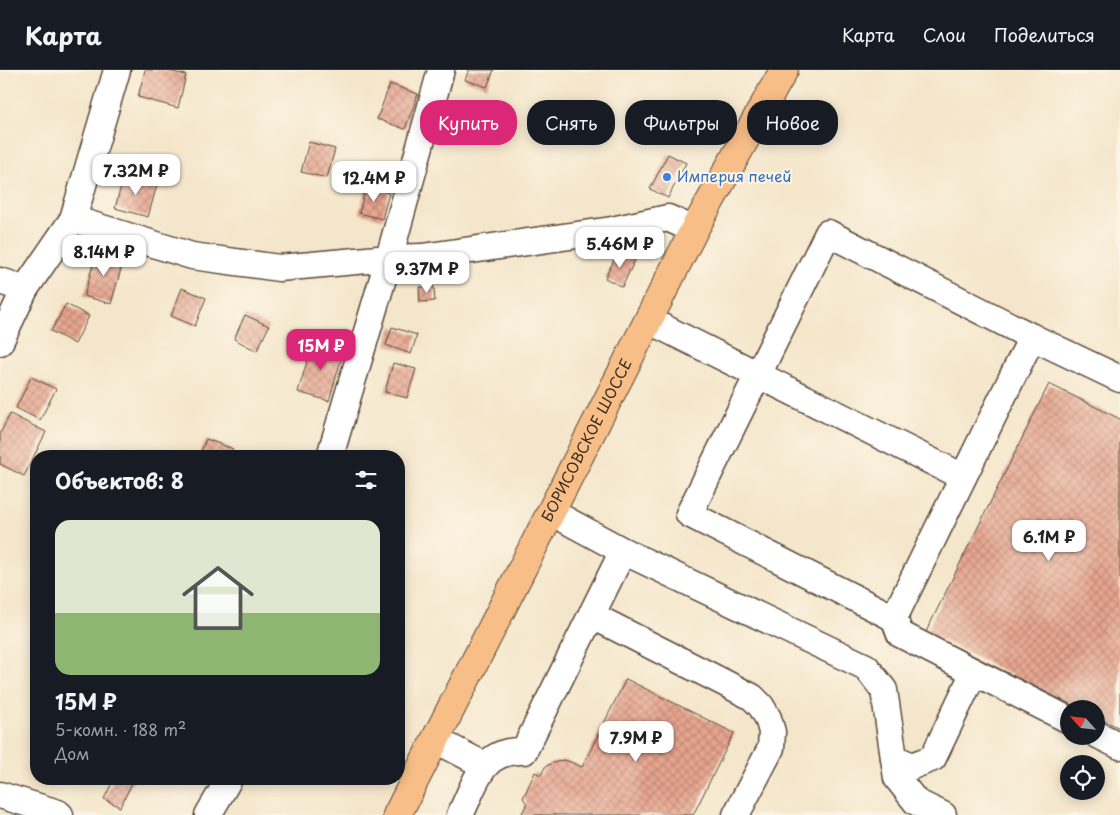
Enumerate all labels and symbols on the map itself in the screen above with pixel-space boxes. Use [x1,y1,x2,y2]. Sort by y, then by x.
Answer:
pin: 7.32M ₽ [90,154,182,196]
pin: 12.4M ₽ [328,160,420,203]
place label: Империя печей [677,164,792,187]
marker: Империя печей [661,171,673,183]
pin: 5.46M ₽ [574,226,666,269]
pin: 8.14M ₽ [58,234,150,277]
pin: 9.37M ₽ [381,252,473,294]
pin: 15M ₽ [286,328,356,371]
street label: БОРИСОВСКОЕ ШОССЕ [535,354,637,525]
pin: 6.1M ₽ [1008,520,1090,562]
north arrow [1060,700,1105,745]
pin: 7.9M ₽ [595,720,677,763]

